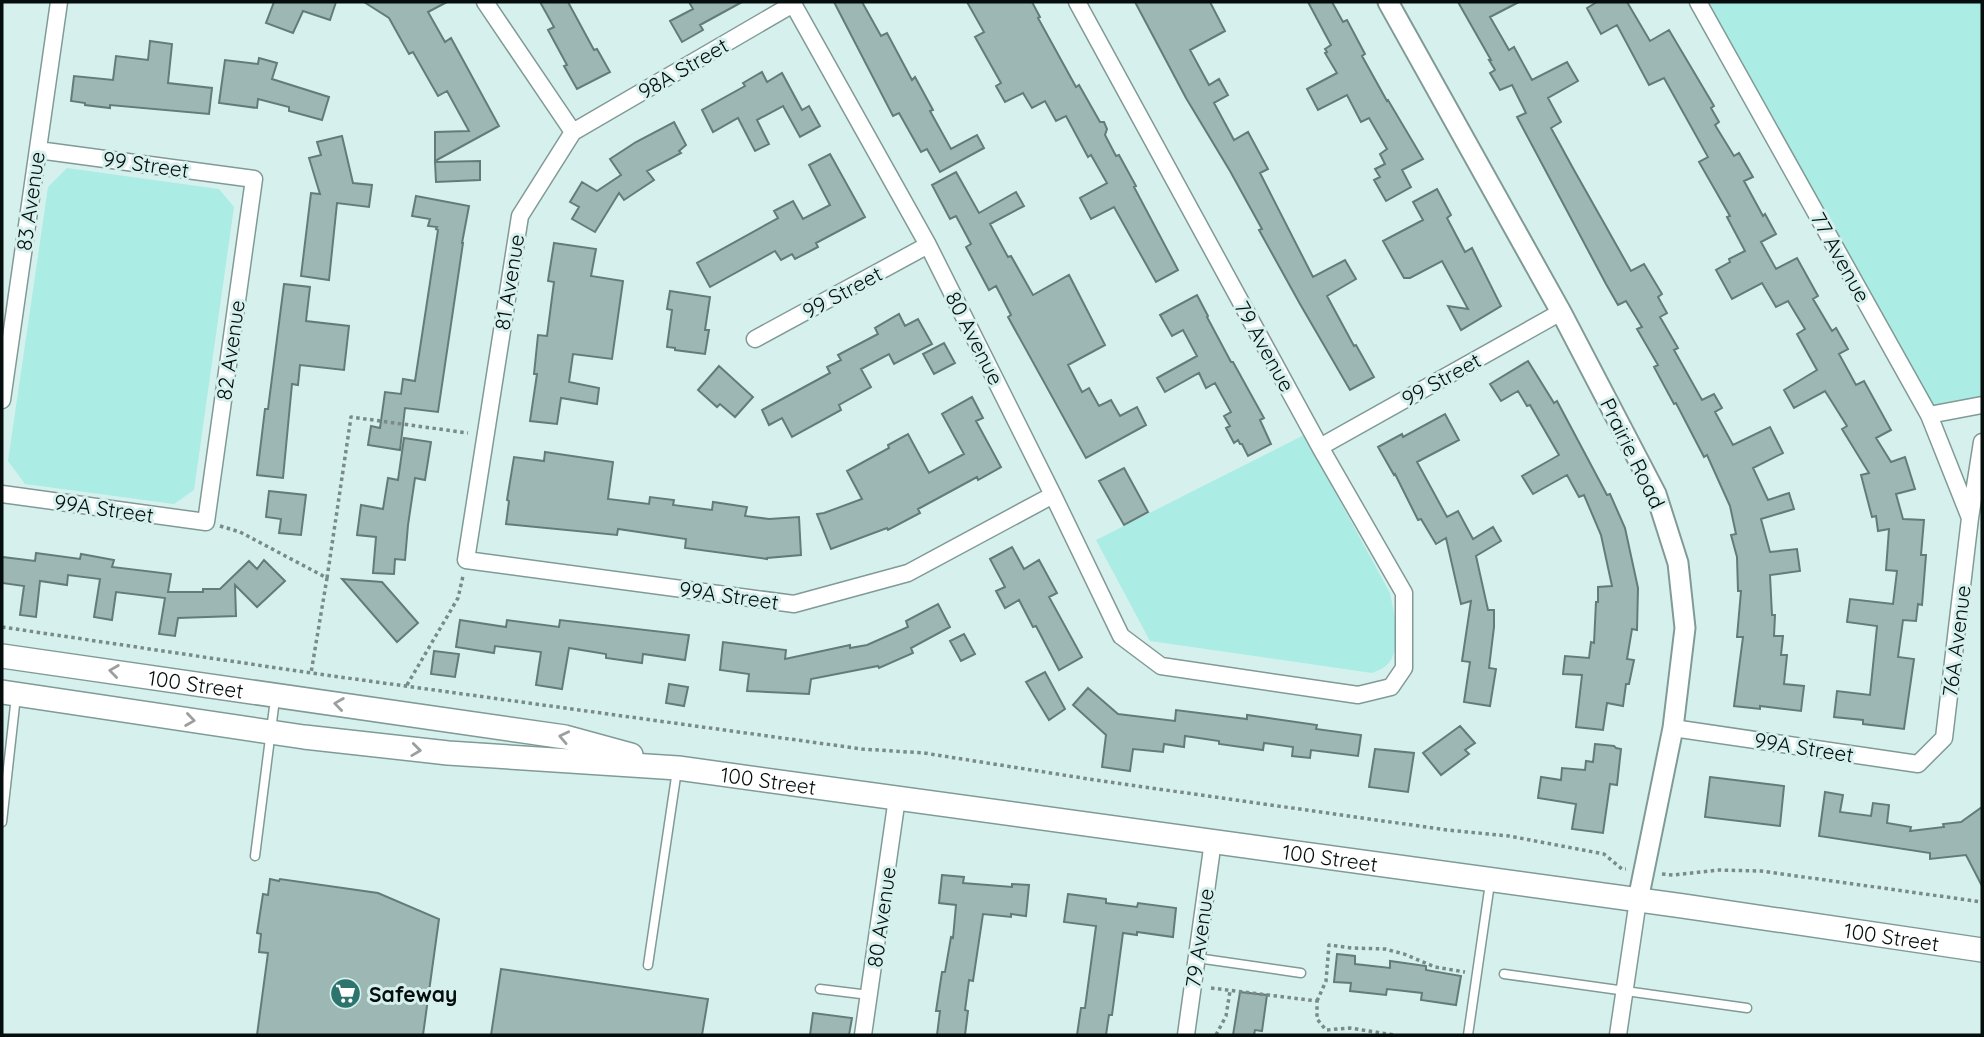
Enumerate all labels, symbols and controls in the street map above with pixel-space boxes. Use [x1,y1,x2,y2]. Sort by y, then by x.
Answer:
street label: 98A Street [633,32,733,104]
street label: 99 Street [101,145,191,183]
street label: 83 Avenue [10,150,50,252]
street label: 77 Avenue [1806,207,1876,307]
street label: 81 Avenue [489,232,529,332]
street label: 99 Street [798,260,886,324]
street label: 80 Avenue [940,287,1010,389]
street label: 79 Avenue [1229,296,1301,396]
street label: 82 Avenue [210,298,250,402]
street label: 99 Street [1397,347,1485,411]
street label: Prairie Road [1595,393,1671,513]
street label: 99A Street [53,488,155,528]
street label: 99A Street [678,575,780,615]
street label: 76A Avenue [1936,584,1976,698]
one-way arrow [108,664,120,679]
street label: 100 Street [147,664,245,704]
one-way arrow [333,696,345,711]
one-way arrow [185,712,196,727]
street label: 99A Street [1753,726,1855,768]
one-way arrow [558,731,570,746]
one-way arrow [410,742,422,757]
street label: 100 Street [719,761,818,800]
street label: 100 Street [1281,838,1379,877]
street label: 80 Avenue [861,865,901,969]
street label: 79 Avenue [1179,887,1219,989]
street label: 100 Street [1842,917,1941,957]
supermarket icon: Safeway [329,977,363,1011]
place label: Safeway [369,981,457,1007]

